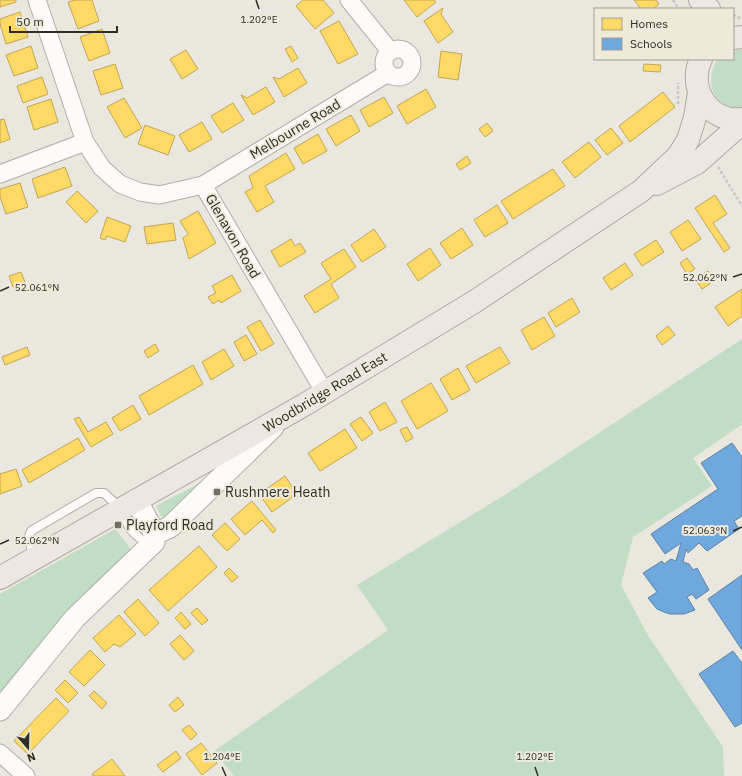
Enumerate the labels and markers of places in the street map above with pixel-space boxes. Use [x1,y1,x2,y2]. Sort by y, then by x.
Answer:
place label: Rushmere Heath [225,483,331,501]
marker: Rushmere Heath [212,487,222,497]
place label: Playford Road [126,516,214,534]
marker: Playford Road [113,520,123,530]

